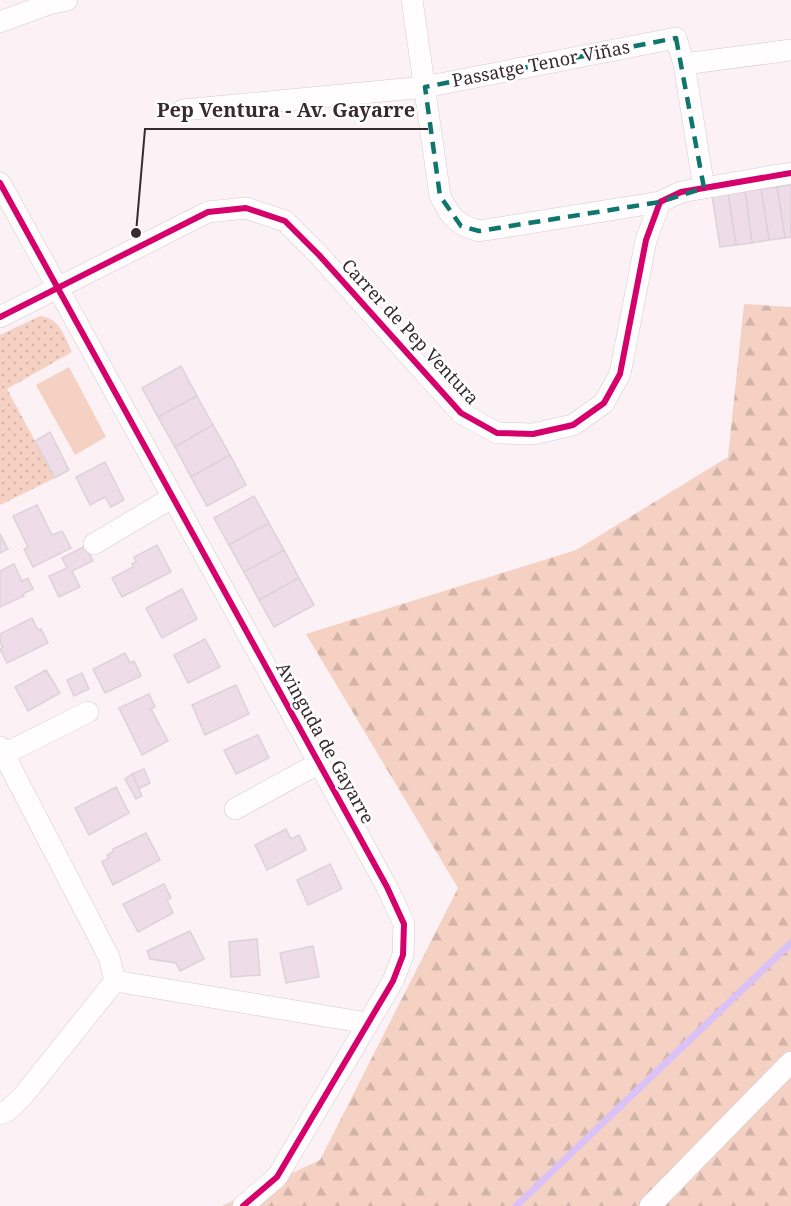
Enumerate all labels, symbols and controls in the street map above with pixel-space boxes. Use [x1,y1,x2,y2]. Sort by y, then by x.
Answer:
street label: Passatge Tenor Viñas [450,34,632,92]
callout: Pep Ventura - Av. Gayarre [145,91,428,129]
text: Pep Ventura - Av. Gayarre [157,96,415,123]
street label: Carrer de Pep Ventura [337,253,485,409]
street label: Avinguda de Gayarre [271,657,380,828]

